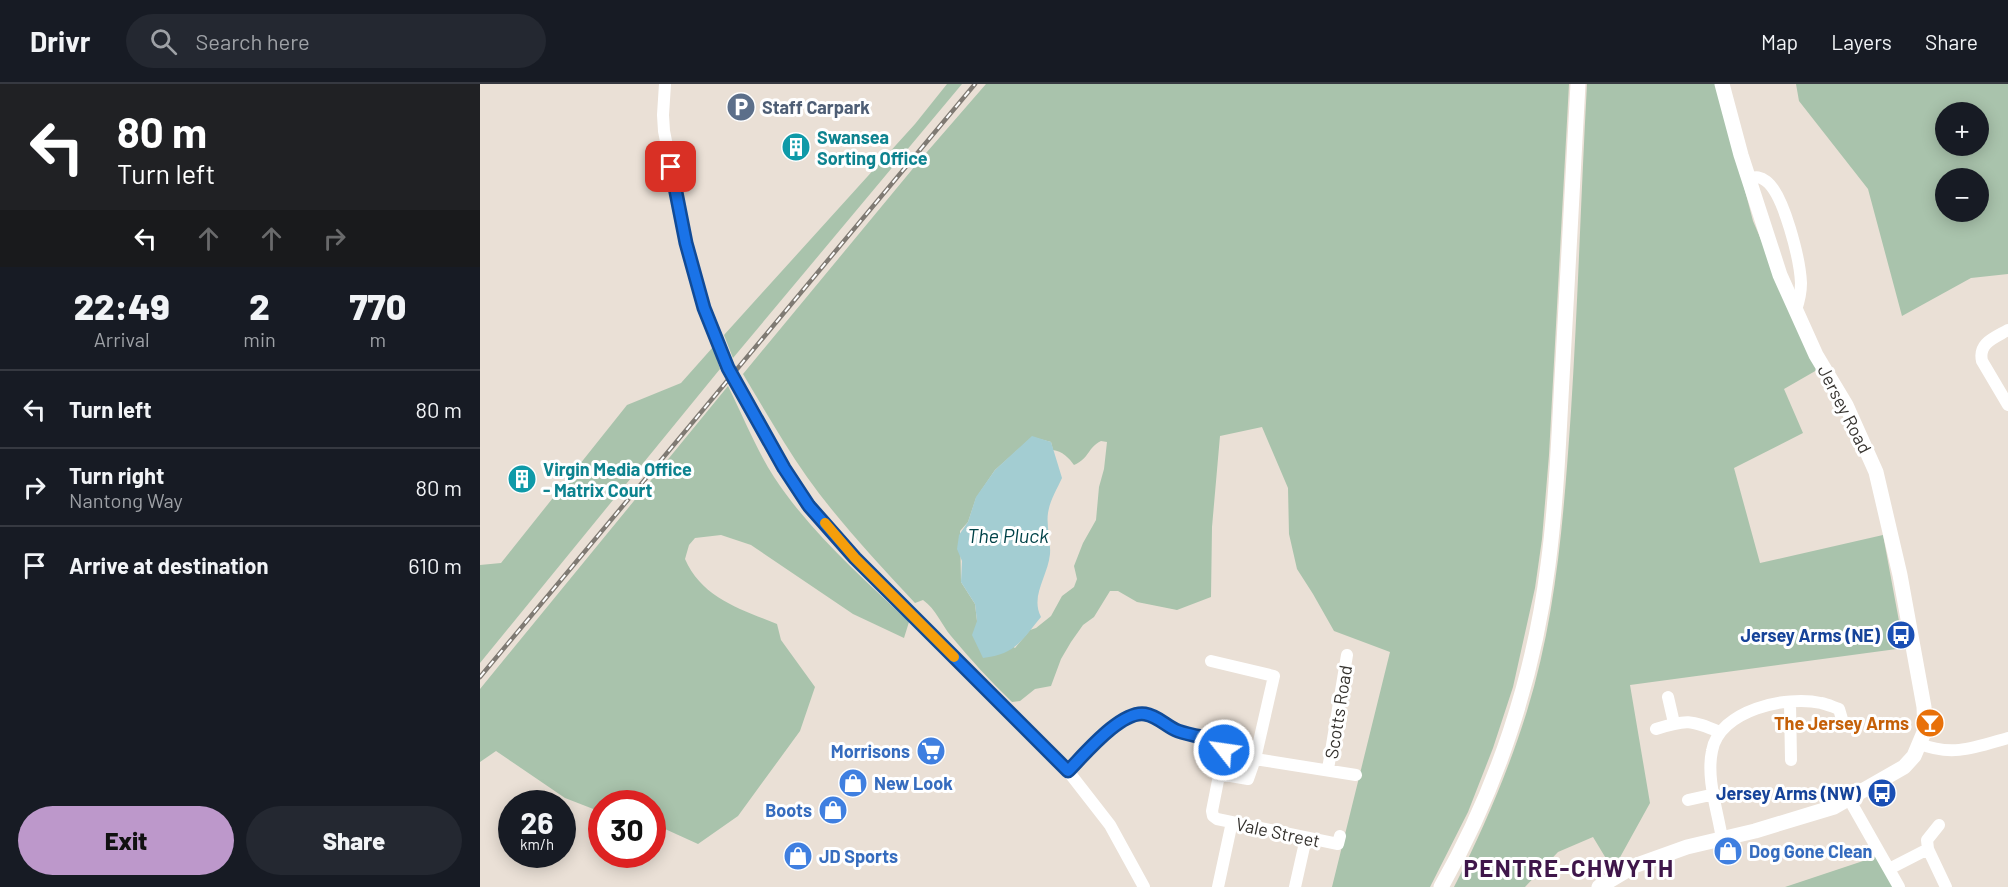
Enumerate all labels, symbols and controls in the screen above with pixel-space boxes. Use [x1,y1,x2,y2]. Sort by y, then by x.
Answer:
search box [126,14,546,68]
text: Drivr [30,24,90,58]
icon: search [147,25,180,58]
text: Search here [195,28,310,54]
text: Map [1761,29,1798,54]
text: Layers [1831,29,1892,54]
text: Share [1925,29,1978,54]
parking icon: Staff Carpark [725,91,757,123]
place label: Staff Carpark [762,96,870,118]
map controls [1935,102,1989,222]
button: + [1935,102,1989,156]
text: 80 m [117,106,207,156]
icon: left [18,108,96,186]
place label: Swansea Sorting Office [817,126,928,169]
building icon: Swansea Sorting Office [780,131,812,163]
pin [645,141,696,192]
icon: arrive [654,150,687,183]
text: Turn left [117,157,215,189]
button: − [1935,168,1989,222]
icon: left [129,222,162,255]
icon: ahead [192,222,225,255]
icon: ahead [255,222,288,255]
icon: right [318,222,351,255]
text: 22:49 [74,284,170,327]
text: 2 [249,284,270,327]
text: 770 [349,284,406,327]
text: Arrival [94,327,150,351]
text: min [243,327,276,351]
text: m [370,327,386,351]
street label: Jersey Road [1813,361,1877,457]
icon: left [18,393,51,426]
text: Turn left [69,396,152,422]
text: 80 m [416,396,462,422]
place label: Virgin Media Office - Matrix Court [543,458,692,501]
text: Turn right [69,462,164,488]
building icon: Virgin Media Office - Matrix Court [506,463,538,495]
icon: right [18,471,51,504]
text: 80 m [416,474,462,500]
text: Nantong Way [69,488,183,512]
water label: The Pluck [967,523,1049,547]
icon: arrive [18,549,51,582]
text: Arrive at destination [69,552,268,578]
text: 610 m [408,552,462,578]
bus stop icon: Jersey Arms (NE) [1885,619,1917,651]
place label: Jersey Arms (NE) [1740,624,1881,646]
street label: Scotts Road [1320,664,1356,760]
bar icon: The Jersey Arms [1914,707,1946,739]
place label: The Jersey Arms [1774,712,1909,734]
position arrow [1192,718,1256,782]
supermarket icon: Morrisons [915,735,947,767]
place label: Morrisons [831,740,910,762]
shop icon: New Look [837,767,869,799]
place label: New Look [874,772,953,794]
bus stop icon: Jersey Arms (NW) [1866,777,1898,809]
place label: Jersey Arms (NW) [1716,782,1862,804]
speed limit sign: 30 [588,790,666,868]
shop icon: Boots [817,794,849,826]
place label: Boots [765,799,812,821]
text: 26 [521,804,553,840]
button: Exit [18,806,234,875]
button: Share [246,806,462,875]
street label: Vale Street [1234,812,1322,852]
text: km/h [520,835,554,853]
shop icon: Dog Gone Clean [1712,835,1744,867]
shop icon: JD Sports [782,840,814,872]
place label: Dog Gone Clean [1749,840,1872,862]
place label: JD Sports [819,845,898,867]
district label: PENTRE-CHWYTH [1463,853,1675,882]

